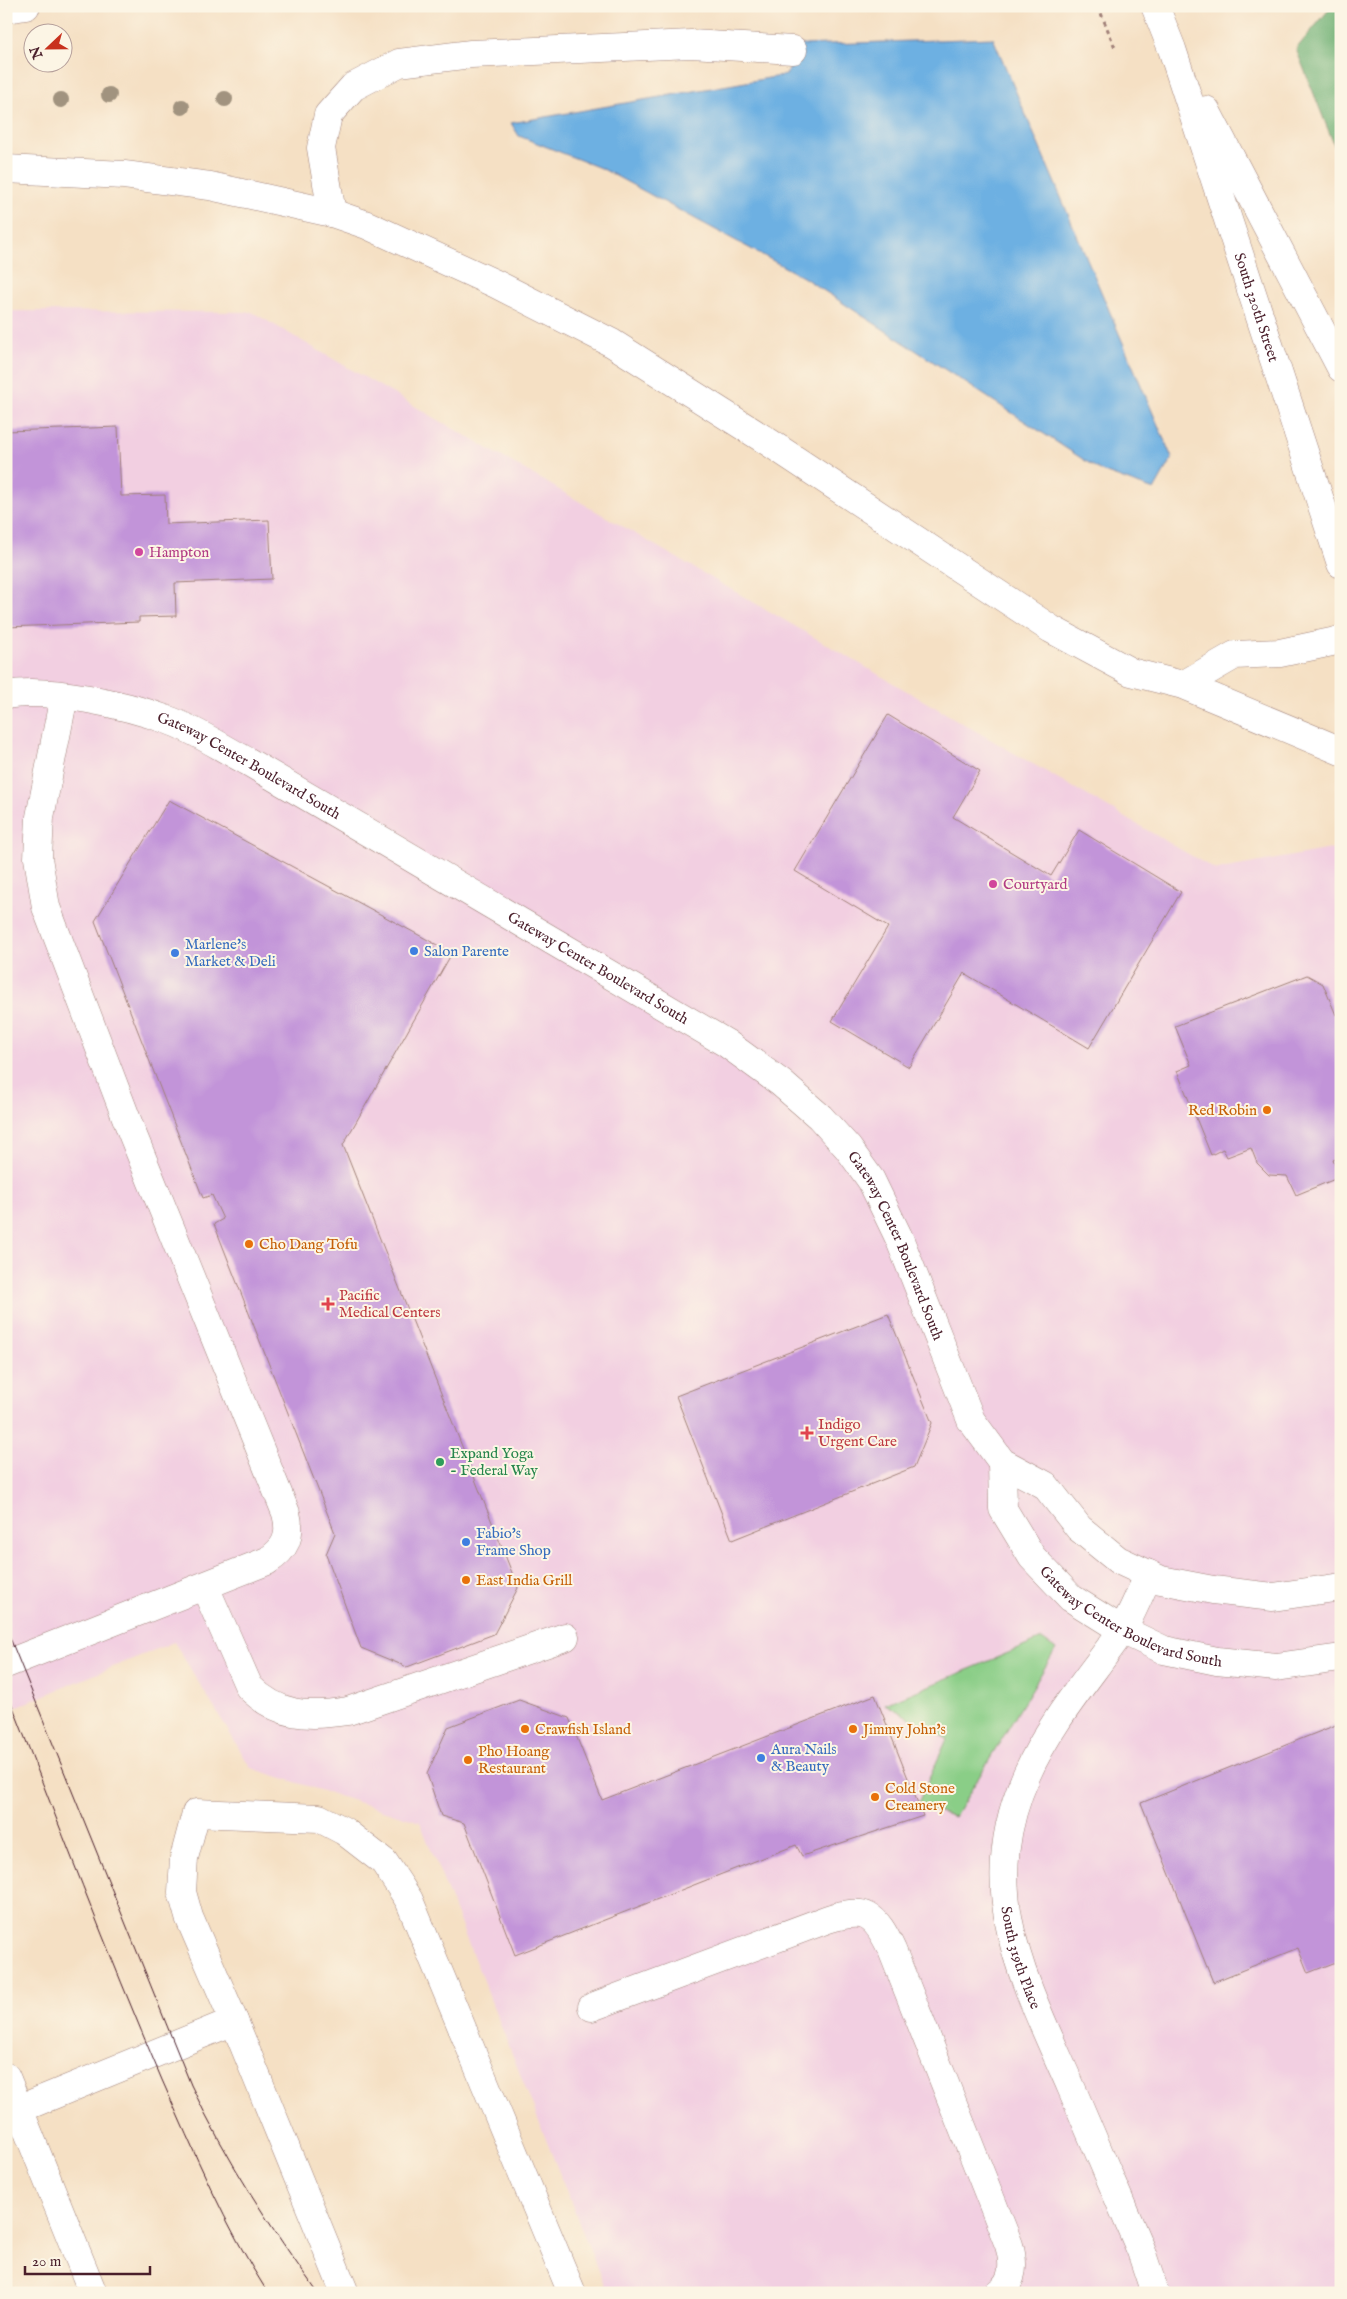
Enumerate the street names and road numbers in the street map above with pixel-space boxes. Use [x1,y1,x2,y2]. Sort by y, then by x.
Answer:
street label: South 320th Street [1230,250,1283,364]
street label: Gateway Center Boulevard South [155,708,344,824]
street label: Gateway Center Boulevard South [504,908,692,1029]
street label: Gateway Center Boulevard South [843,1147,947,1343]
street label: Gateway Center Boulevard South [1035,1562,1223,1671]
street label: South 319th Place [996,1905,1045,2012]

